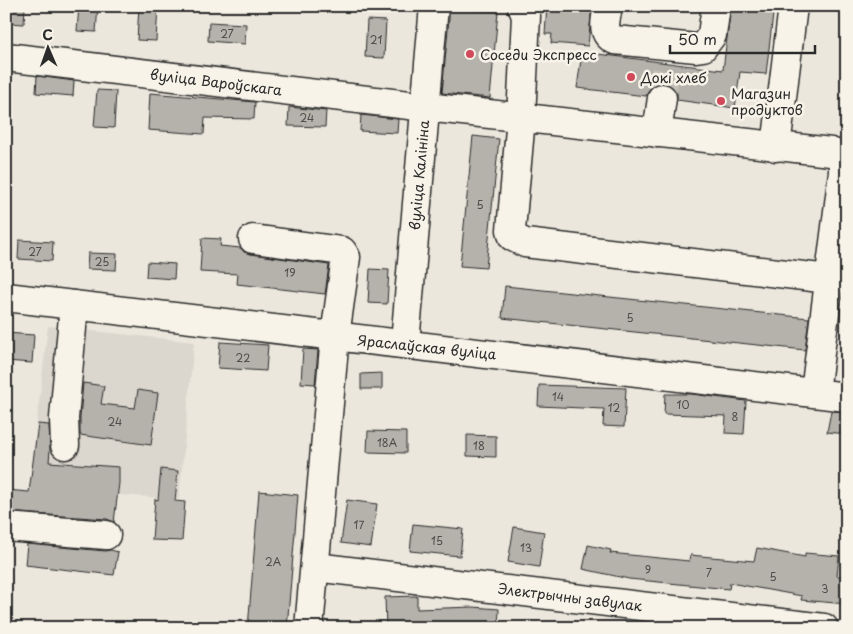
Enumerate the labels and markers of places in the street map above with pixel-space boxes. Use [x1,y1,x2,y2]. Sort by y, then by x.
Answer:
place label: Соседи Экспресс [480,44,597,65]
marker: Соседи Экспресс [464,48,476,60]
place label: Докі хлеб [640,67,707,88]
marker: Докі хлеб [625,71,637,83]
place label: Магазин продуктов [731,83,803,120]
marker: Магазин продуктов [715,95,727,107]

